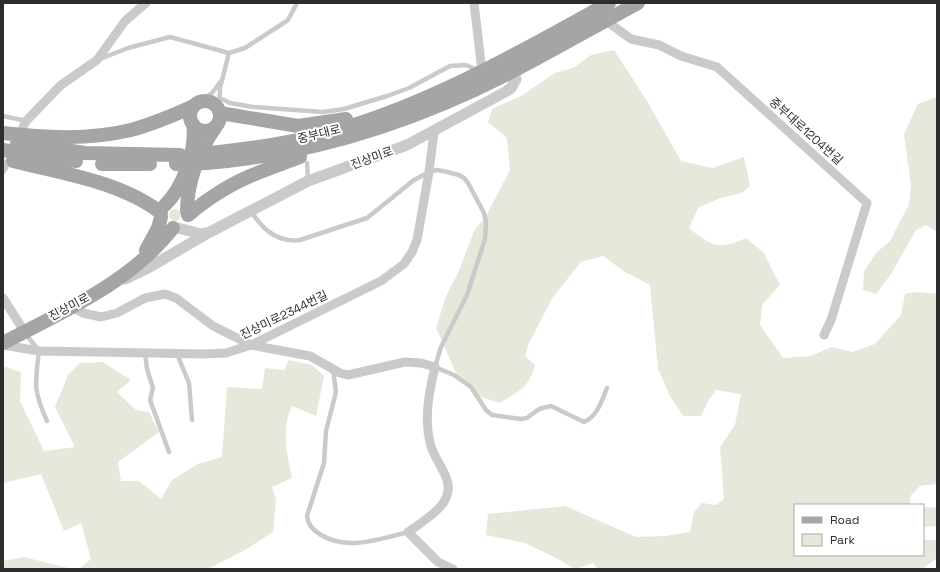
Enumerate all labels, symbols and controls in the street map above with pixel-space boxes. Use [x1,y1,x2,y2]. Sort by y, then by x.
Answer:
street label: 중부대로1204번길 [766,94,846,168]
street label: 중부대로 [296,121,342,147]
street label: 진상미로 [349,143,395,173]
street label: 진상미로2344번길 [237,287,331,343]
street label: 진상미로 [46,290,92,324]
legend [794,504,924,556]
text: Road [830,512,859,528]
text: Park [830,532,855,548]

